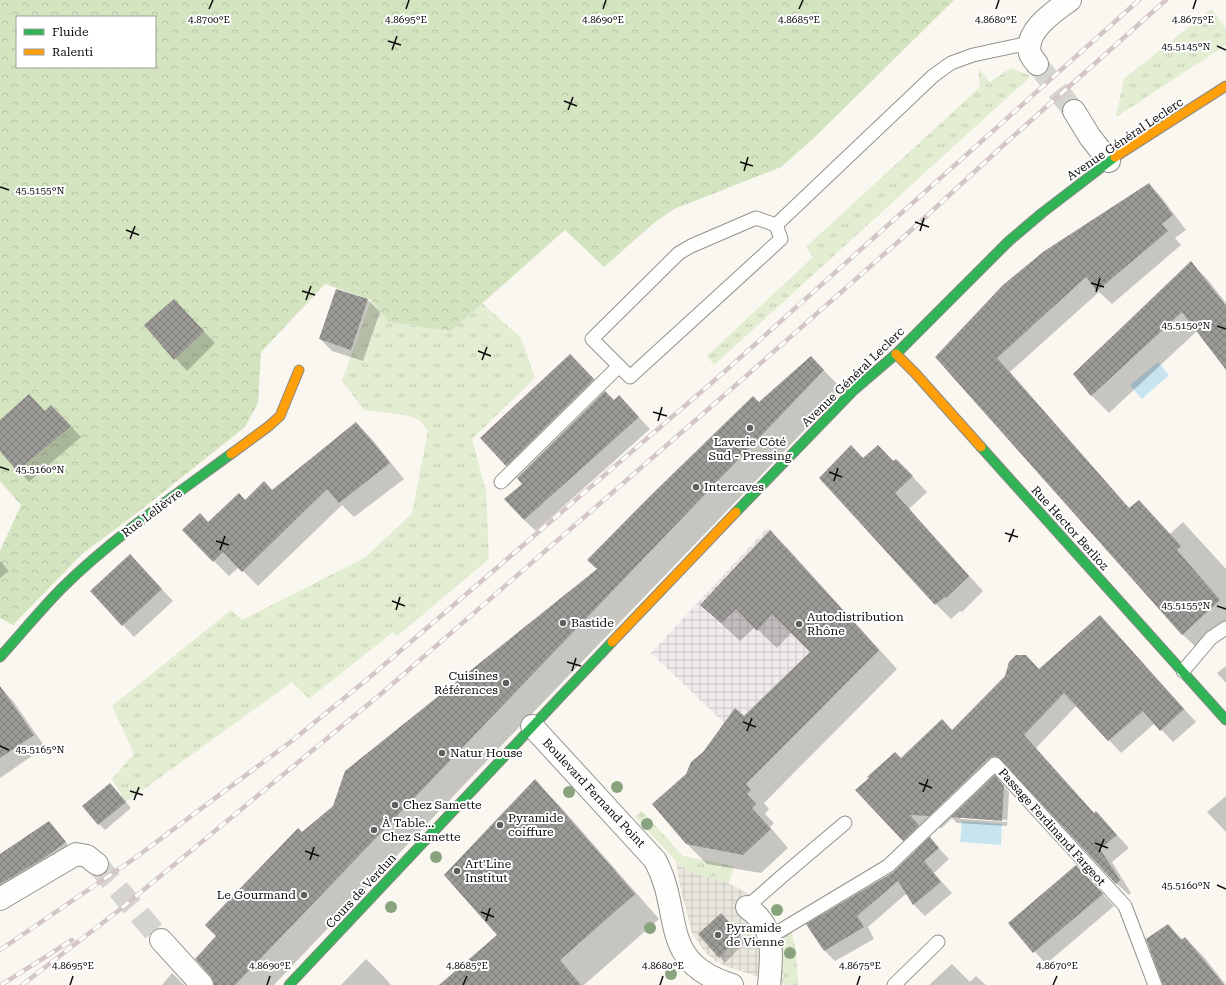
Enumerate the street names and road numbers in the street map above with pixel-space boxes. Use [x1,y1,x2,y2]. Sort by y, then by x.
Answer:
street label: Avenue Général Leclerc [1064,95,1186,183]
street label: Avenue Général Leclerc [799,324,907,430]
street label: Rue Hector Berlioz [1029,483,1112,573]
street label: Rue Lelièvre [119,486,185,540]
street label: Boulevard Fernand Point [540,736,648,851]
street label: Passage Ferdinand Fargeot [996,765,1109,889]
street label: Cours de Verdun [323,851,399,931]

